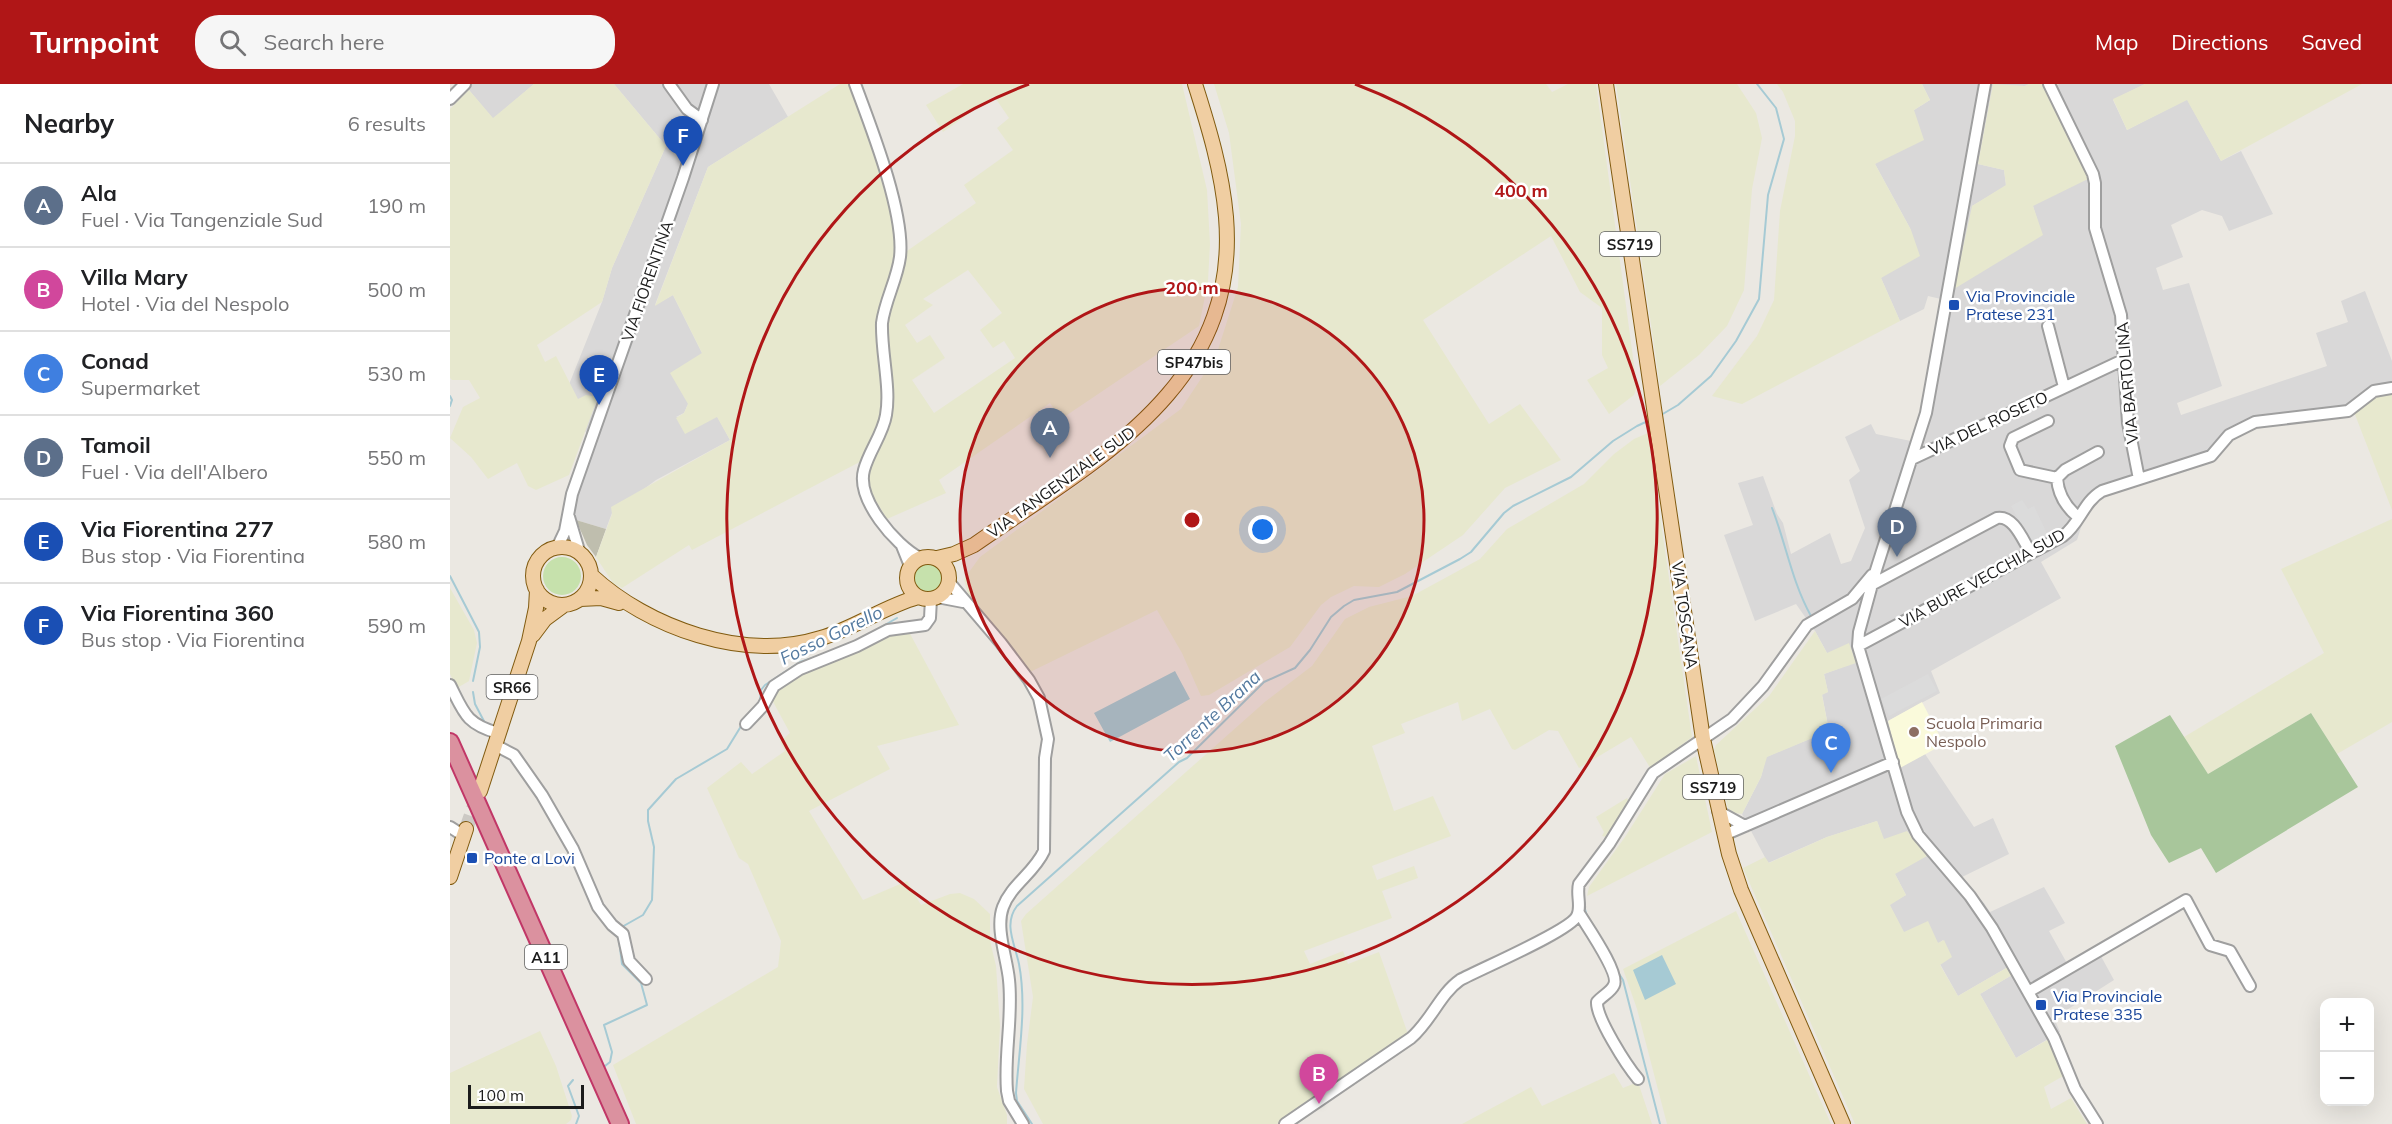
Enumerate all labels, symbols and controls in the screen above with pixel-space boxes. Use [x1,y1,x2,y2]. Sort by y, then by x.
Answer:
search box [195,15,615,69]
text: Turnpoint [30,25,159,60]
icon: search [216,26,249,59]
text: Search here [264,28,384,56]
text: Map [2095,29,2138,55]
text: Directions [2171,29,2268,55]
text: Saved [2301,29,2362,55]
text: Nearby [24,107,114,140]
text: 6 results [348,111,426,136]
pin: F [664,116,702,166]
text: Ala [81,179,117,207]
text: 400 m [1494,179,1548,202]
text: A [36,193,51,218]
text: 190 m [367,193,426,218]
text: Fuel · Via Tangenziale Sud [81,207,323,232]
street label: VIA FIORENTINA [617,218,677,344]
road number: SS719 [1600,232,1660,256]
text: Villa Mary [81,263,188,291]
text: 200 m [1165,276,1219,299]
text: B [37,277,50,302]
text: 500 m [367,277,426,302]
place label: Via Provinciale Pratese 231 [1966,286,2075,324]
text: Hotel · Via del Nespolo [81,291,289,316]
marker: Via Provinciale Pratese 231 [1947,298,1961,312]
street label: VIA BARTOLINA [2112,321,2142,445]
text: Conad [81,347,149,375]
road number: SP47bis [1158,350,1230,374]
pin: E [580,356,618,405]
text: C [37,361,50,386]
text: 530 m [367,361,426,386]
text: Supermarket [81,375,200,400]
street label: VIA DEL ROSETO [1925,387,2051,459]
pin: A [1030,408,1070,458]
street label: VIA TANGENZIALE SUD [983,422,1139,542]
text: Tamoil [81,431,151,459]
text: D [36,445,51,470]
text: 550 m [367,445,426,470]
text: Fuel · Via dell'Albero [81,459,268,484]
pin: D [1878,508,1916,557]
centre of rings [1182,510,1202,530]
text: Via Fiorentina 277 [81,515,274,543]
your location [1248,515,1277,544]
street label: VIA BURE VECCHIA SUD [1896,524,2068,632]
text: E [38,529,49,554]
text: 580 m [367,529,426,554]
text: Bus stop · Via Fiorentina [81,543,305,568]
street label: VIA TOSCANA [1668,560,1702,670]
text: Via Fiorentina 360 [81,599,274,627]
water label: Fosso Gorello [776,600,886,670]
text: F [38,613,49,638]
text: 590 m [367,613,426,638]
text: Bus stop · Via Fiorentina [81,627,305,652]
water label: Torrente Brana [1159,665,1266,767]
road number: SR66 [486,675,538,699]
place label: Scuola Primaria Nespolo [1926,713,2043,751]
pin: C [1812,724,1850,773]
marker: Scuola Primaria Nespolo [1907,725,1921,739]
road number: SS719 [1683,775,1743,799]
place label: Ponte a Lovi [484,848,575,868]
marker: Ponte a Lovi [465,851,479,865]
road number: A11 [525,945,567,969]
place label: Via Provinciale Pratese 335 [2053,986,2162,1024]
marker: Via Provinciale Pratese 335 [2034,998,2048,1012]
map controls [2320,998,2374,1106]
button: + [2320,998,2374,1052]
button: − [2320,1052,2374,1106]
pin: B [1300,1054,1338,1104]
scale bar [468,1082,584,1110]
text: 100 m [477,1085,524,1105]

